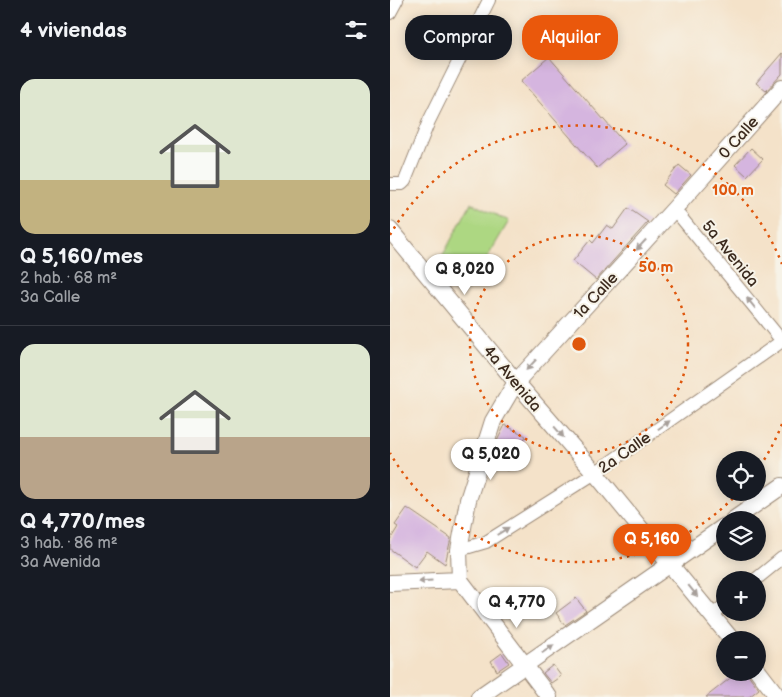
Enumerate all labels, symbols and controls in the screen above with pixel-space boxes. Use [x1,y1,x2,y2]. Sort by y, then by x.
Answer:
chip: Comprar [405,15,512,60]
chip: Alquilar [522,15,618,60]
icon: filters [342,16,370,44]
text: 4 viviendas [20,18,127,43]
icon: home [150,111,240,201]
street label: 0 Calle [715,112,763,163]
text: 100 m [712,181,754,200]
street label: 5a Avenida [697,217,762,291]
one-way arrow [635,239,647,251]
text: Q 5,160/mes [20,244,143,269]
pin: Q 8,020 [419,254,511,296]
text: 50 m [639,258,674,277]
text: Q 8,020 [436,260,494,279]
text: 2 hab. · 68 m² [20,269,117,288]
street label: 1a Calle [570,269,623,323]
text: 3a Calle [20,288,80,307]
one-way arrow [746,297,757,309]
centre of rings [570,335,588,353]
street label: 4a Avenida [479,342,545,416]
one-way arrow [525,358,537,370]
icon: home [150,377,240,467]
one-way arrow [657,420,670,430]
one-way arrow [553,425,565,437]
street label: 2a Calle [595,428,655,478]
pin: Q 5,020 [445,438,537,481]
text: Q 5,020 [462,445,520,464]
map controls [716,451,766,681]
button: locate [716,451,766,501]
text: Q 4,770/mes [20,509,145,534]
button: layers [716,511,766,561]
pin: Q 5,160 [606,524,698,566]
one-way arrow [497,526,510,535]
text: Q 5,160 [624,530,680,549]
text: 3 hab. · 86 m² [20,534,118,553]
text: 3a Avenida [20,553,101,572]
button: + [716,571,766,621]
one-way arrow [417,578,433,586]
one-way arrow [687,585,698,598]
pin: Q 4,770 [471,586,563,629]
text: Q 4,770 [488,593,546,612]
button: − [716,631,766,681]
one-way arrow [541,644,555,654]

